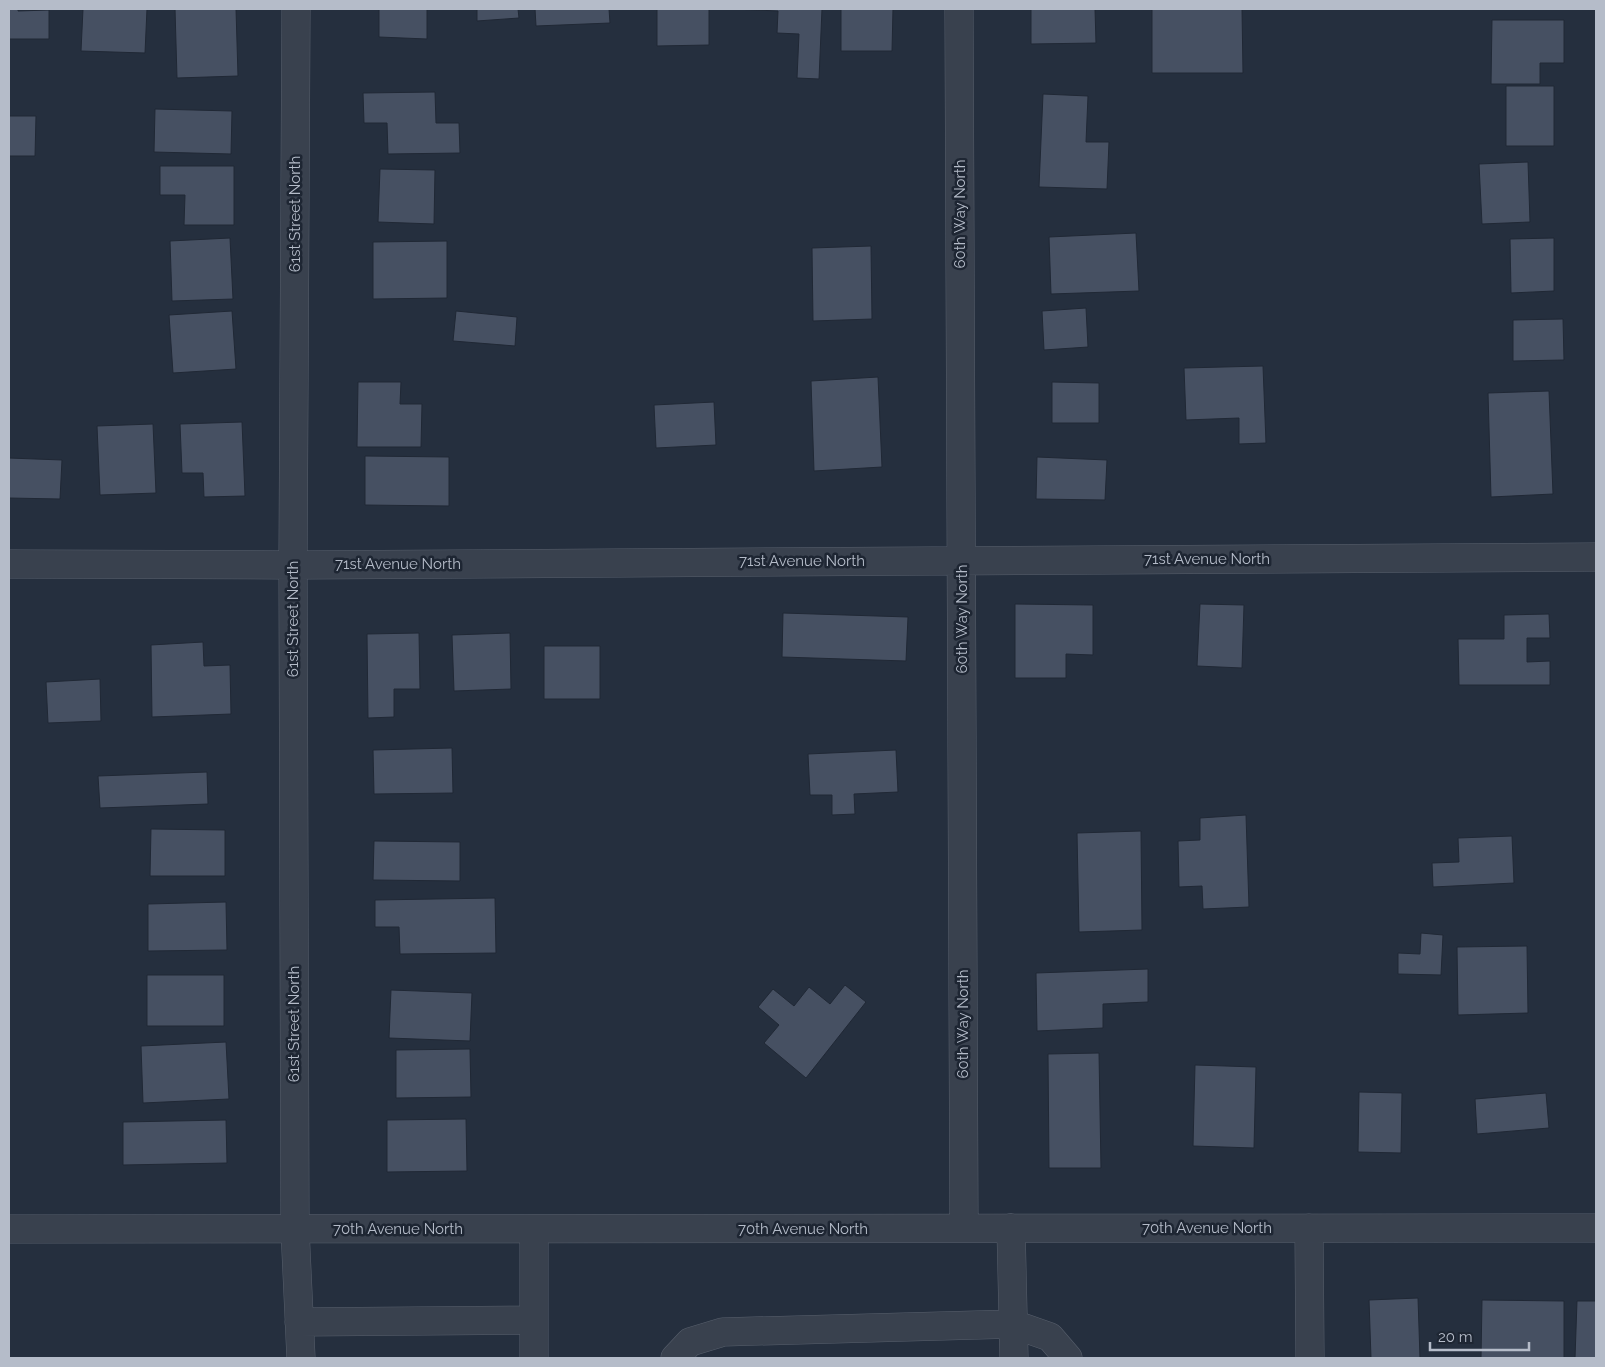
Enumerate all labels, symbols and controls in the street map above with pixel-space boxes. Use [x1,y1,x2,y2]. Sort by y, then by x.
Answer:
street label: 61st Street North [286,156,304,272]
street label: 60th Way North [951,159,969,269]
street label: 71st Avenue North [1144,550,1270,568]
street label: 71st Avenue North [739,552,865,570]
street label: 71st Avenue North [335,555,461,573]
street label: 61st Street North [284,561,302,677]
street label: 60th Way North [953,564,971,674]
street label: 61st Street North [285,966,303,1082]
street label: 60th Way North [954,969,972,1079]
street label: 70th Avenue North [1142,1219,1272,1237]
street label: 70th Avenue North [333,1220,463,1238]
street label: 70th Avenue North [738,1220,868,1238]
scale bar [1430,1320,1529,1352]
text: 20 m [1438,1328,1473,1346]

